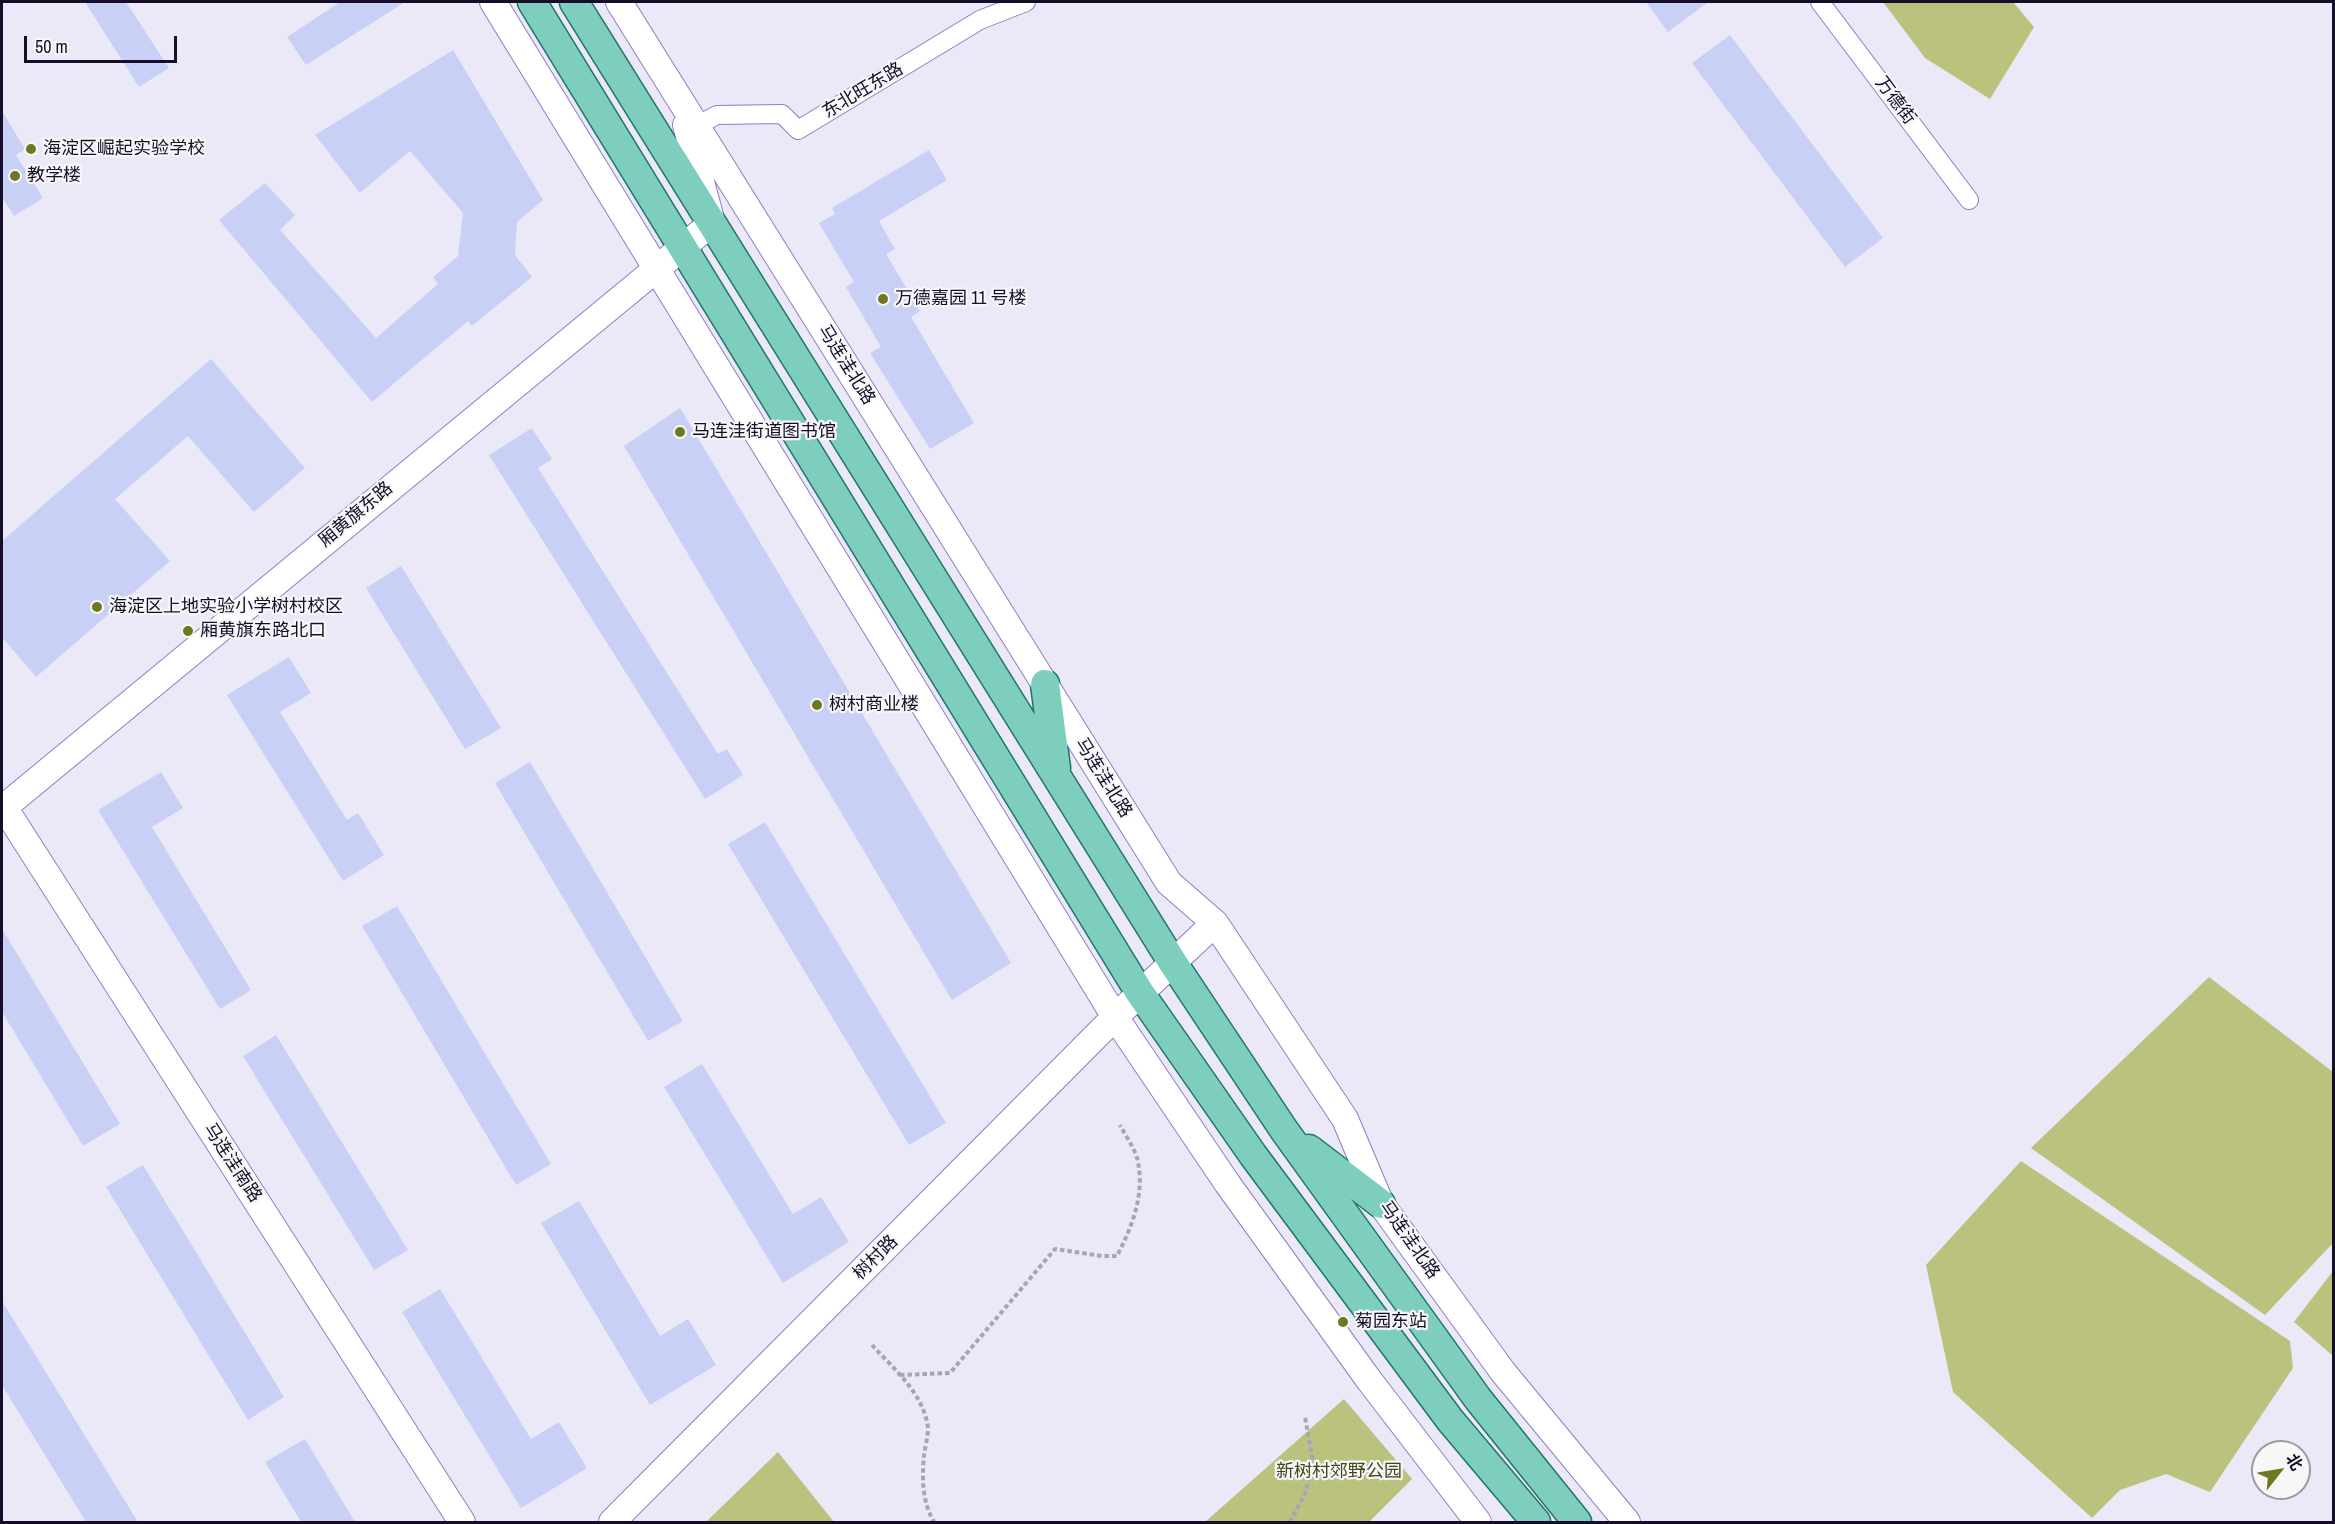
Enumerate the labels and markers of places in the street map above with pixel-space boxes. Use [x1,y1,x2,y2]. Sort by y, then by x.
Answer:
place label: 海淀区崛起实验学校 [43,138,205,160]
marker: 海淀区崛起实验学校 [24,142,38,156]
place label: 教学楼 [27,165,81,187]
marker: 教学楼 [8,169,22,183]
place label: 万德嘉园 11 号楼 [895,288,1027,310]
marker: 万德嘉园 11 号楼 [876,292,890,306]
place label: 马连洼街道图书馆 [692,421,836,443]
marker: 马连洼街道图书馆 [673,425,687,439]
place label: 海淀区上地实验小学树村校区 [109,596,343,618]
marker: 海淀区上地实验小学树村校区 [90,600,104,614]
place label: 厢黄旗东路北口 [200,620,326,642]
marker: 厢黄旗东路北口 [181,624,195,638]
place label: 树村商业楼 [829,694,919,716]
marker: 树村商业楼 [810,698,824,712]
place label: 菊园东站 [1355,1311,1427,1333]
marker: 菊园东站 [1336,1315,1350,1329]

